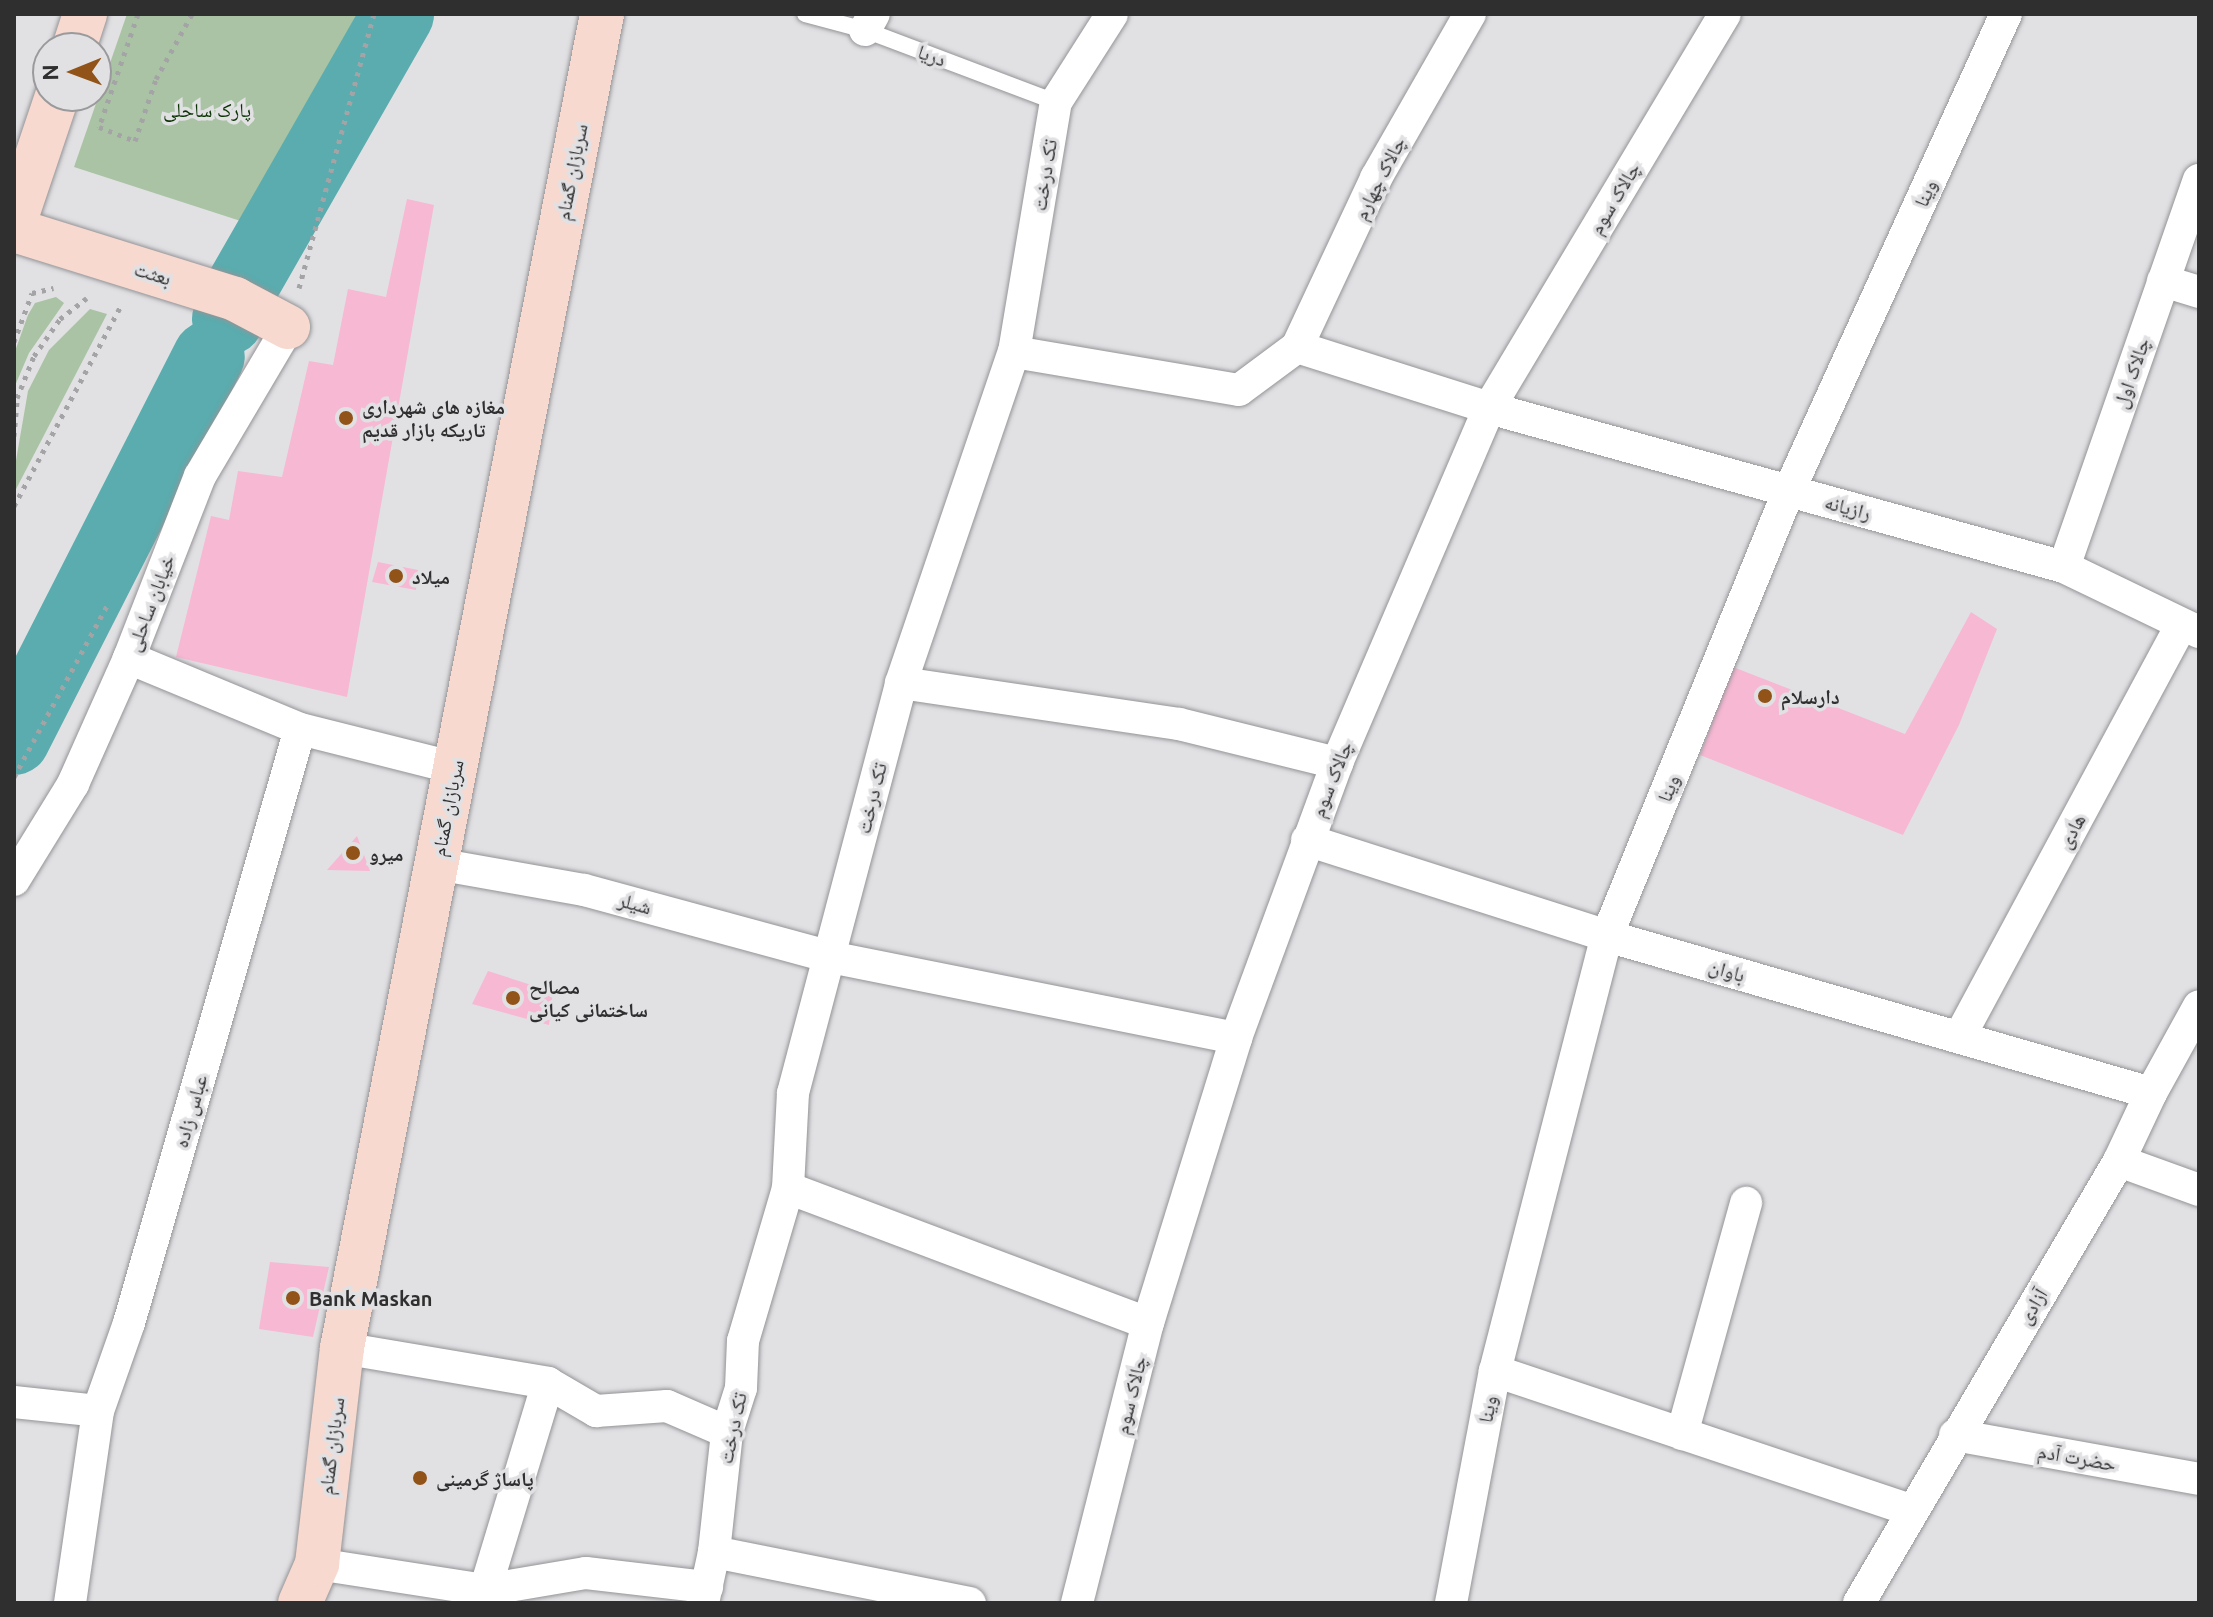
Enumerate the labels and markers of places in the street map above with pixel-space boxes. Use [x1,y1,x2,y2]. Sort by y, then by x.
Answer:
place label: مغازه های شهرداری تاریکه بازار قدیم [362,394,505,441]
marker: مغازه های شهرداری تاریکه بازار قدیم [337,409,355,427]
place label: میلاد [412,564,450,588]
marker: میلاد [387,567,405,585]
place label: دارسلام [1781,684,1840,708]
marker: دارسلام [1756,687,1774,705]
place label: میرو [369,841,403,865]
marker: میرو [344,844,362,862]
place label: مصالح ساختمانی کیانی [529,974,648,1021]
marker: مصالح ساختمانی کیانی [504,989,522,1007]
place label: Bank Maskan [309,1286,433,1310]
marker: Bank Maskan [284,1289,302,1307]
place label: پاساژ گرمینی [436,1466,534,1490]
marker: پاساژ گرمینی [411,1469,429,1487]

